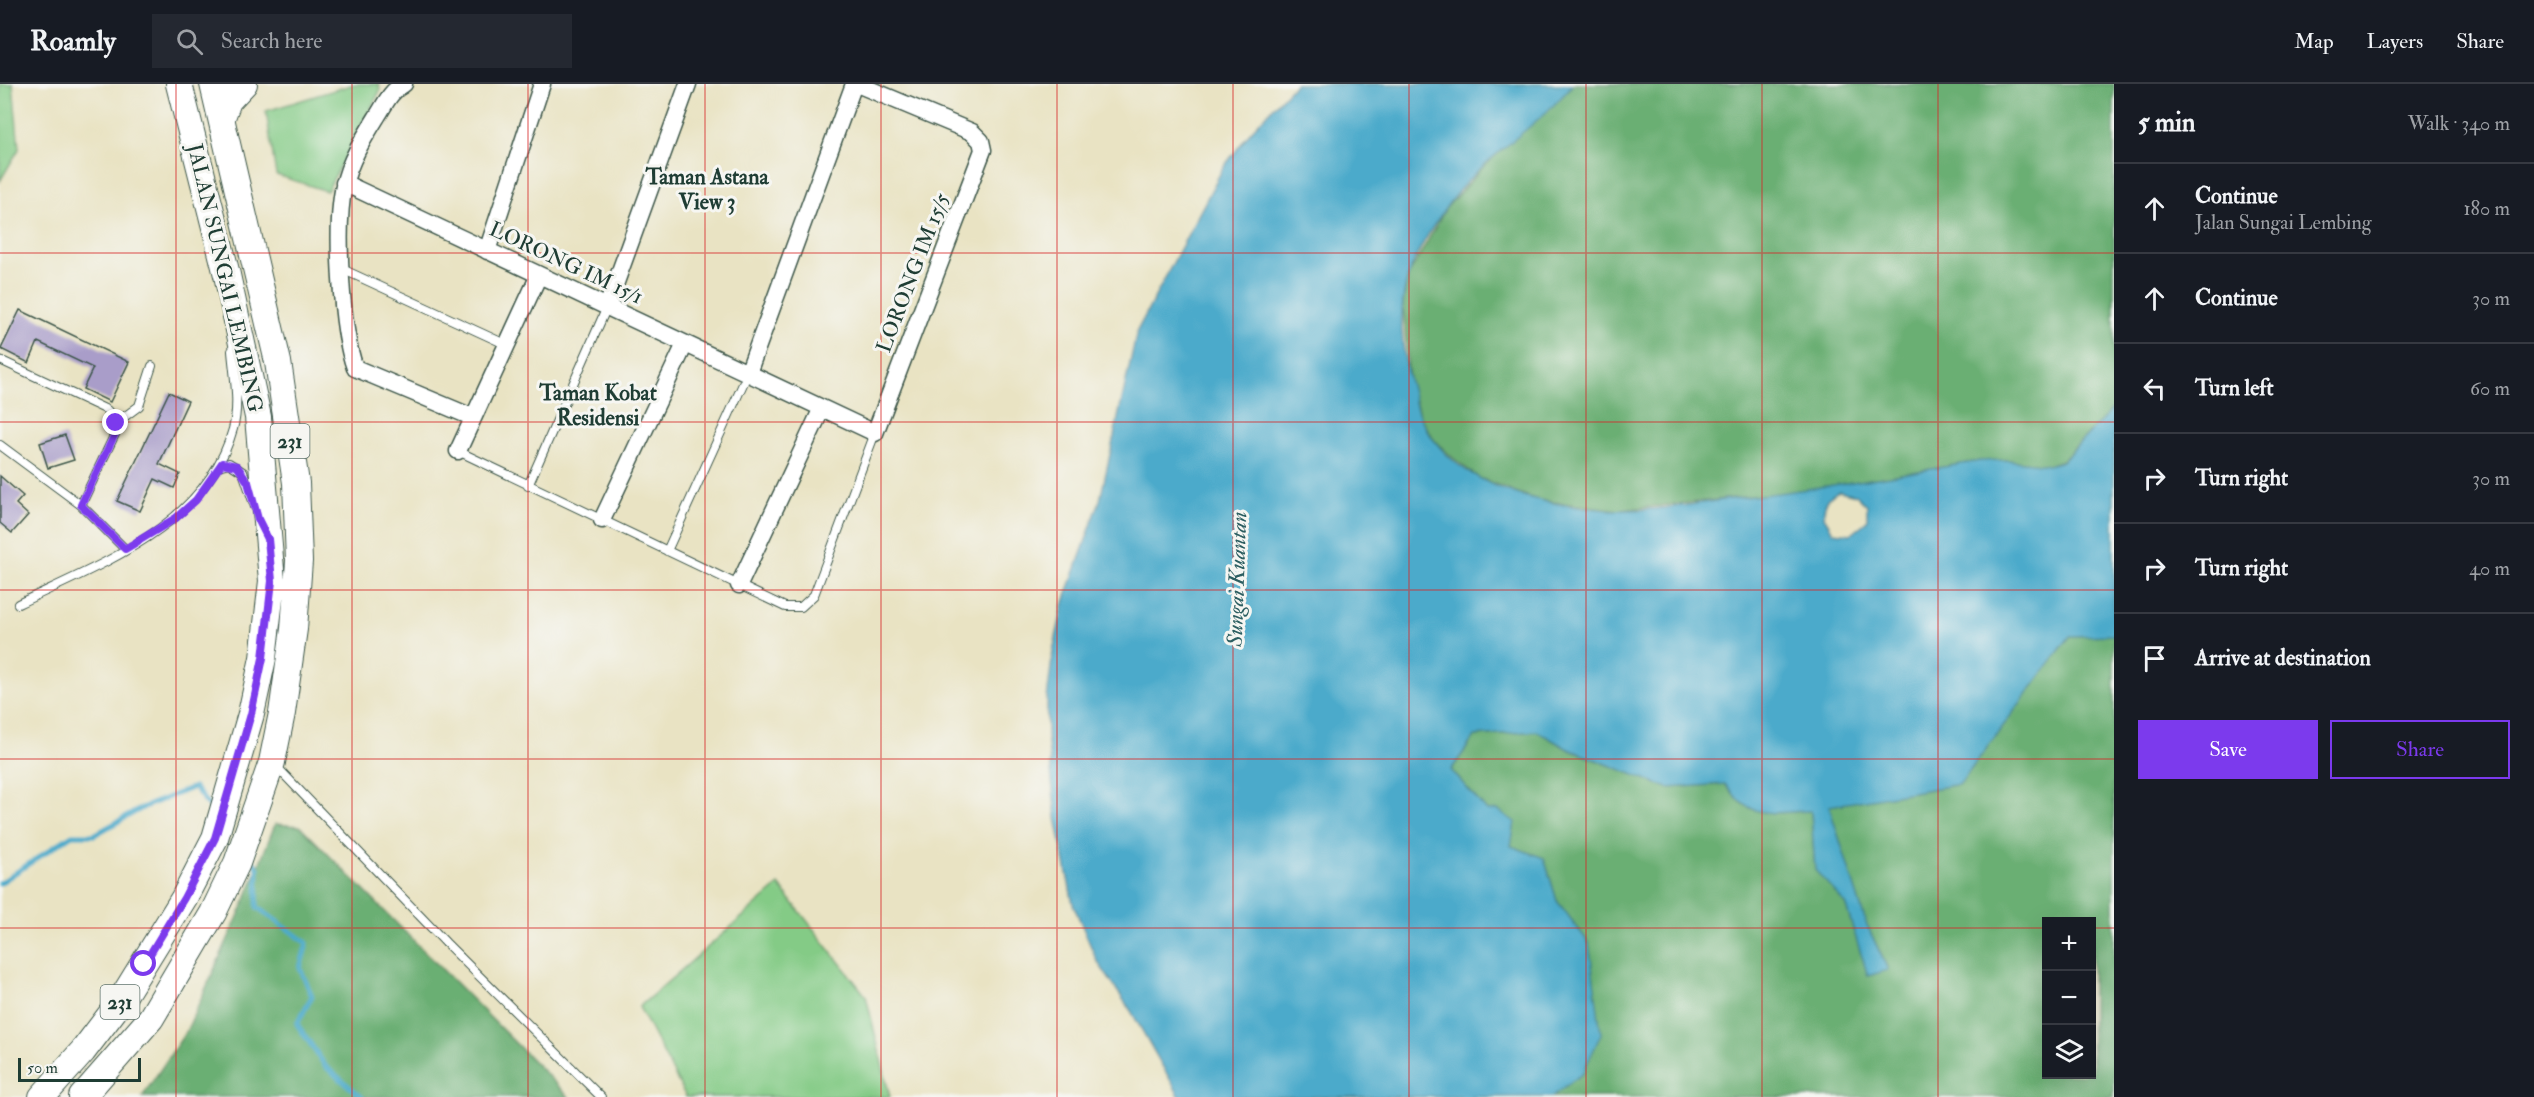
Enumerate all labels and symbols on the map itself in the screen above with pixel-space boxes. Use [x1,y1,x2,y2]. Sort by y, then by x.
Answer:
street label: JALAN SUNGAI LEMBING [181,140,269,415]
district label: Taman Astana View 3 [644,163,769,216]
street label: LORONG IM 15/5 [870,189,956,356]
street label: LORONG IM 15/1 [485,216,647,310]
district label: Taman Kobat Residensi [538,379,658,432]
route end [102,409,128,435]
road number: 231 [270,424,310,458]
water label: Sungai Kuantan [1221,511,1253,648]
route start [130,950,156,976]
road number: 231 [100,985,140,1019]
scale bar [18,1055,141,1082]

